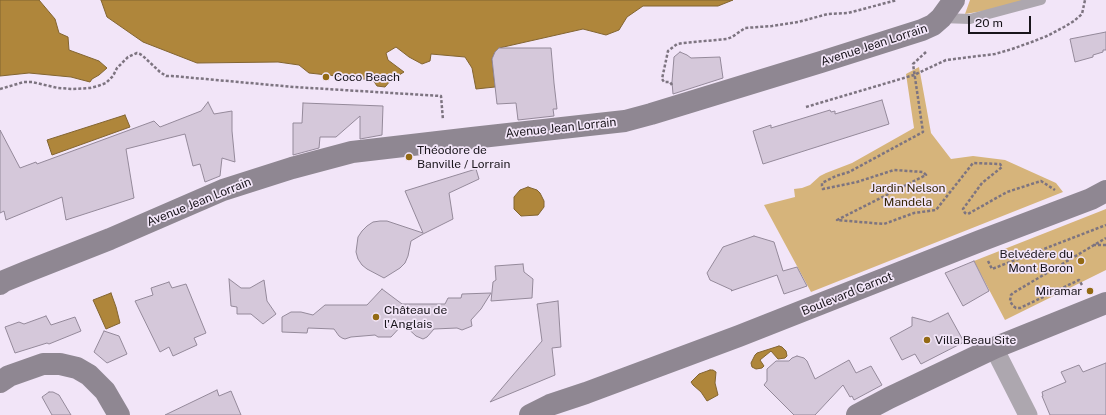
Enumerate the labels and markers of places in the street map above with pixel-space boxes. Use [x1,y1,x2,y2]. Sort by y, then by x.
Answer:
place label: Coco Beach [334,70,400,84]
marker: Coco Beach [321,72,331,82]
place label: Théodore de Banville / Lorrain [417,143,510,171]
marker: Théodore de Banville / Lorrain [404,152,414,162]
place label: Belvédère du Mont Boron [1000,247,1073,275]
marker: Belvédère du Mont Boron [1076,256,1086,266]
place label: Miramar [1036,284,1082,298]
marker: Miramar [1085,286,1095,296]
place label: Château de l'Anglais [384,303,447,331]
marker: Château de l'Anglais [371,312,381,322]
place label: Villa Beau Site [935,333,1016,347]
marker: Villa Beau Site [922,335,932,345]

